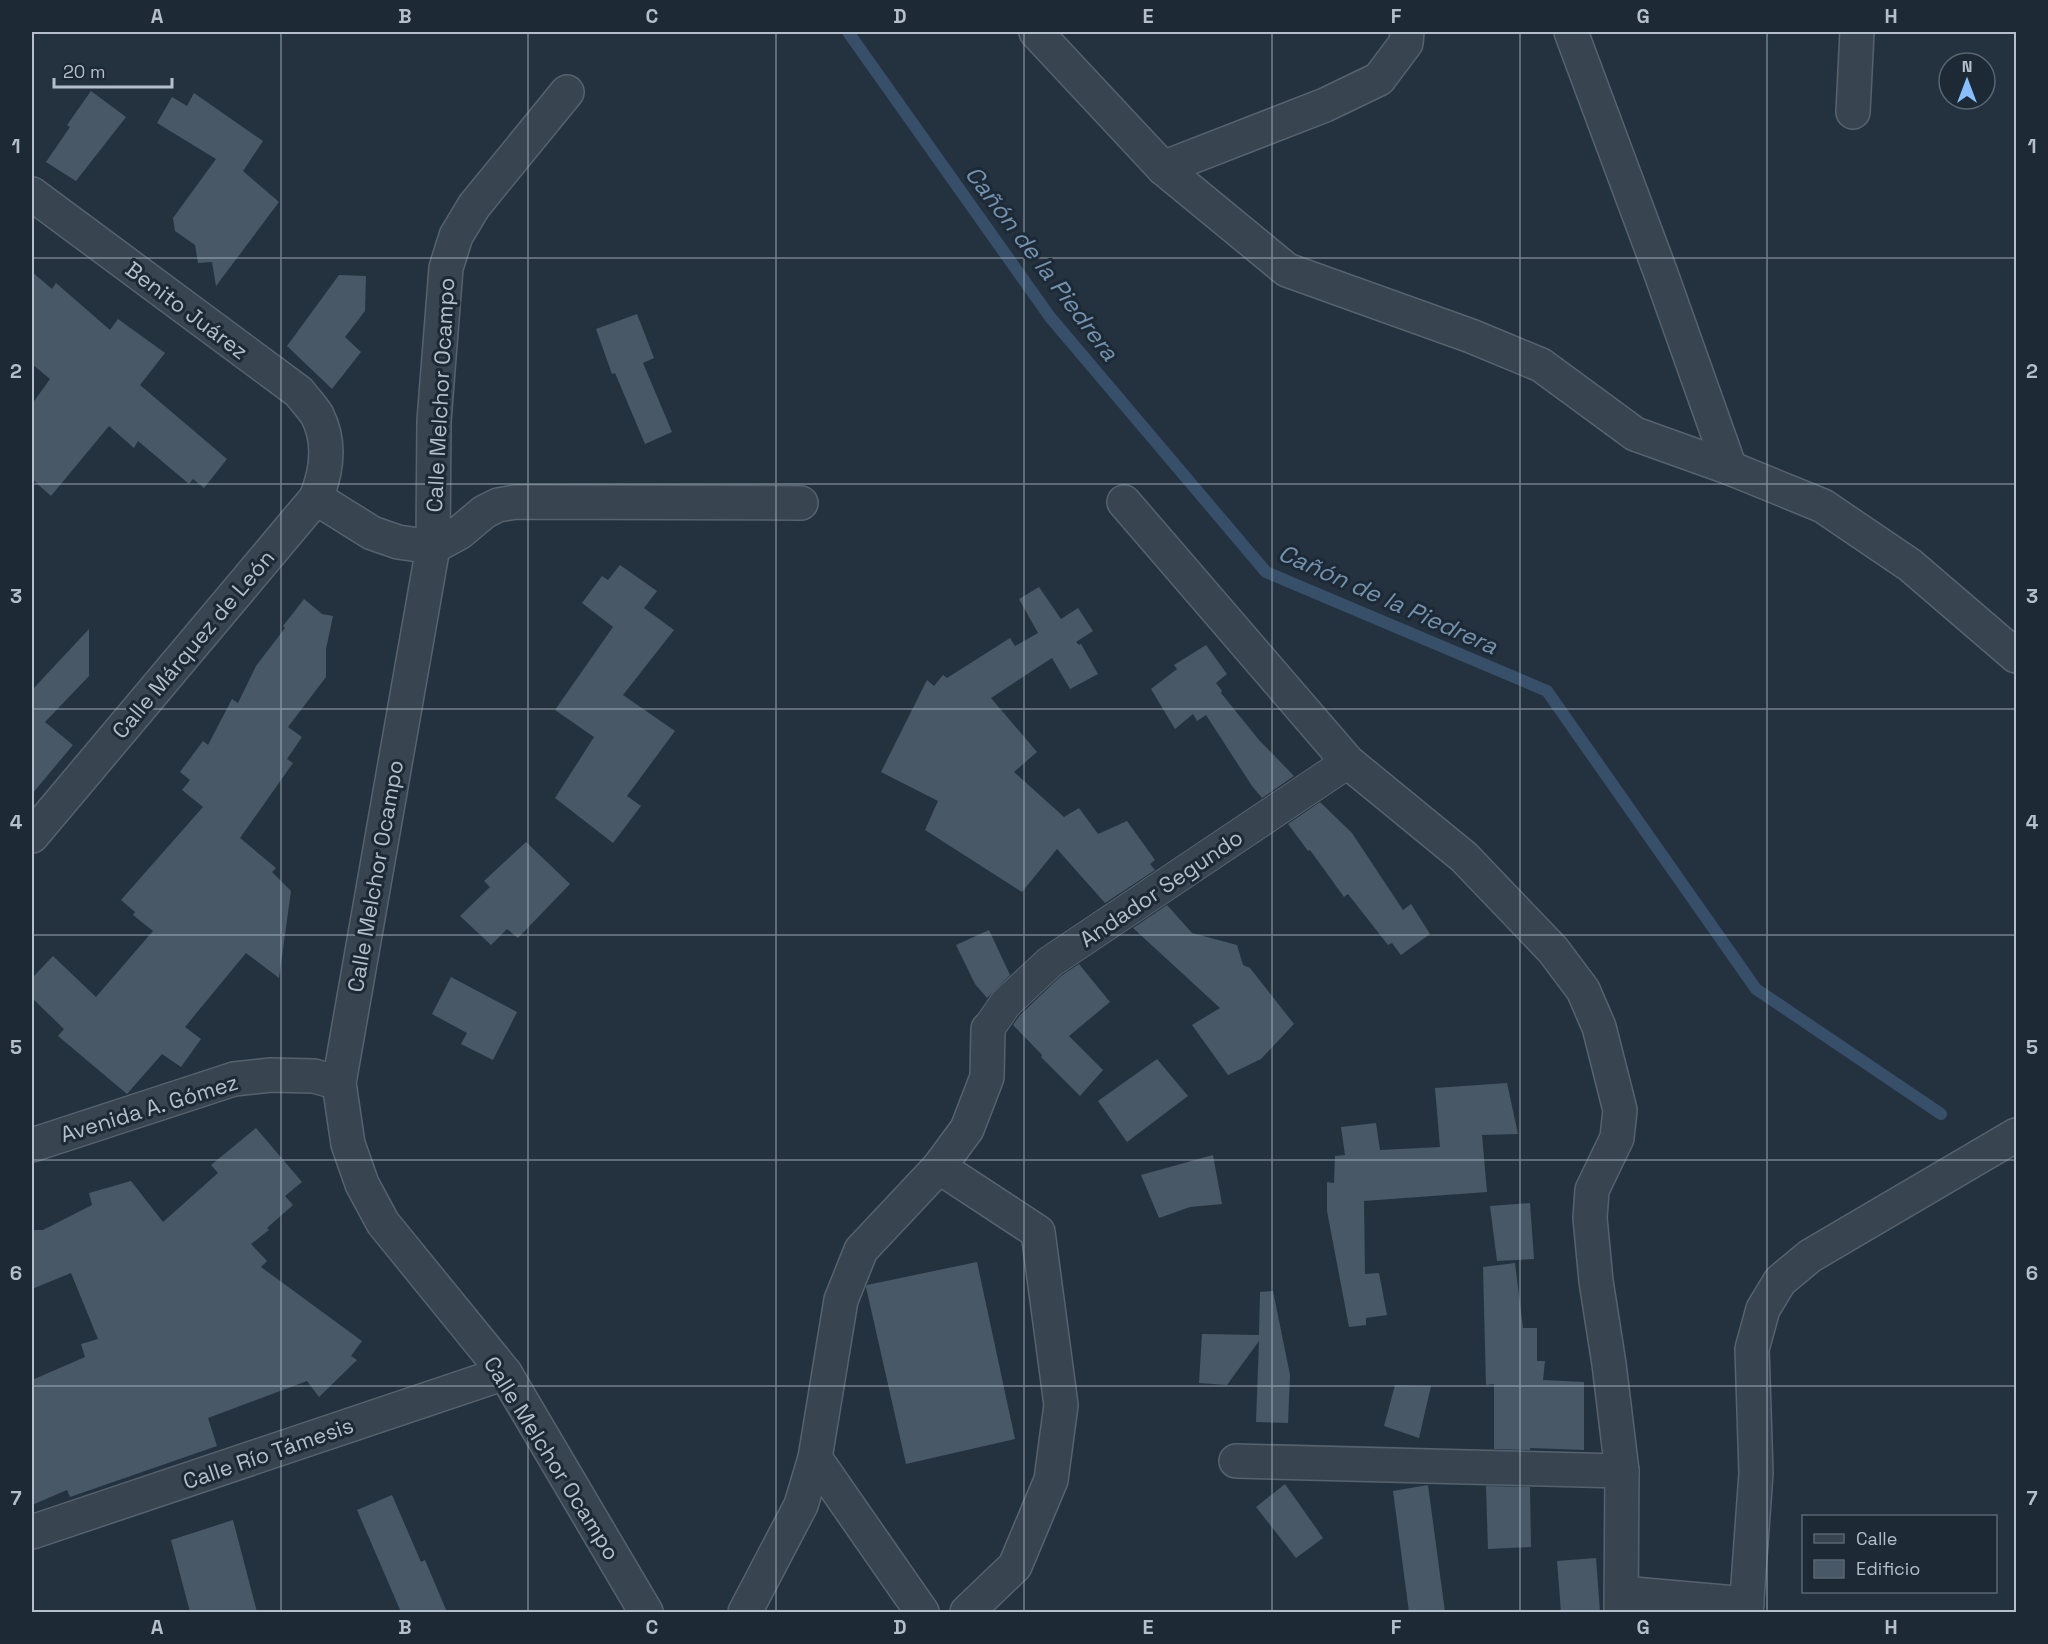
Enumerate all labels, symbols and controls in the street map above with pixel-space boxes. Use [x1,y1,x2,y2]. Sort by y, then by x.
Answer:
text: A [151,3,164,29]
text: B [398,3,412,29]
text: C [646,3,659,29]
text: D [893,3,907,29]
text: E [1142,3,1154,29]
text: F [1391,3,1402,29]
text: G [1636,3,1650,29]
text: H [1884,3,1898,29]
scale bar [54,51,172,89]
north arrow [1937,51,1997,111]
text: N [1962,56,1972,77]
text: 20 m [63,60,106,83]
text: 1 [11,133,21,159]
text: 1 [2027,133,2037,159]
water label: Cañón de la Piedrera [958,159,1126,367]
street label: Benito Juárez [120,255,254,365]
street label: Calle Melchor Ocampo [420,277,460,513]
text: 2 [10,358,22,384]
text: 2 [2026,358,2038,384]
water label: Cañón de la Piedrera [1274,537,1503,661]
street label: Calle Márquez de León [106,544,280,744]
text: 3 [10,583,22,609]
text: 3 [2026,583,2038,609]
street label: Calle Melchor Ocampo [341,758,409,994]
text: 4 [10,809,23,835]
text: 4 [2026,809,2039,835]
street label: Andador Segundo [1074,823,1248,953]
text: 5 [10,1034,22,1060]
text: 5 [2026,1034,2038,1060]
street label: Avenida A. Gómez [57,1068,241,1148]
text: 6 [10,1260,22,1286]
text: 6 [2026,1260,2038,1286]
street label: Calle Melchor Ocampo [478,1351,626,1565]
street label: Calle Río Támesis [179,1411,357,1495]
text: 7 [10,1485,22,1511]
text: 7 [2026,1485,2038,1511]
legend [1802,1515,1997,1593]
text: Calle [1856,1527,1897,1550]
text: Edificio [1856,1557,1920,1580]
text: A [151,1614,164,1640]
text: B [398,1614,412,1640]
text: C [646,1614,659,1640]
text: D [893,1614,907,1640]
text: E [1142,1614,1154,1640]
text: F [1391,1614,1402,1640]
text: G [1636,1614,1650,1640]
text: H [1884,1614,1898,1640]

